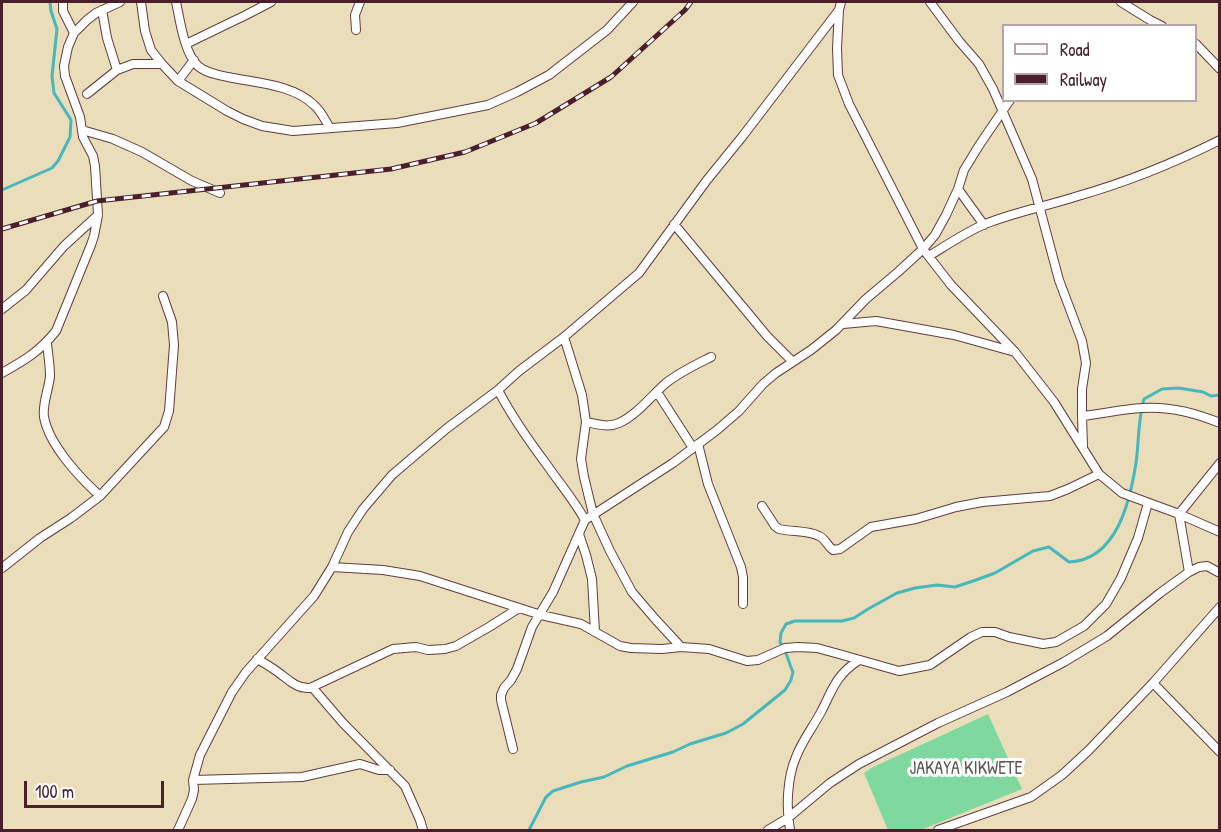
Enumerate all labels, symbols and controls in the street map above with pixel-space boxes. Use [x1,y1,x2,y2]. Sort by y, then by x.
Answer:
legend [1002,24,1197,102]
text: Road [1060,37,1090,62]
text: Railway [1060,67,1107,92]
park label: JAKAYA KIKWETE [909,758,1023,780]
scale bar [27,769,166,807]
text: 100 m [35,779,74,804]

